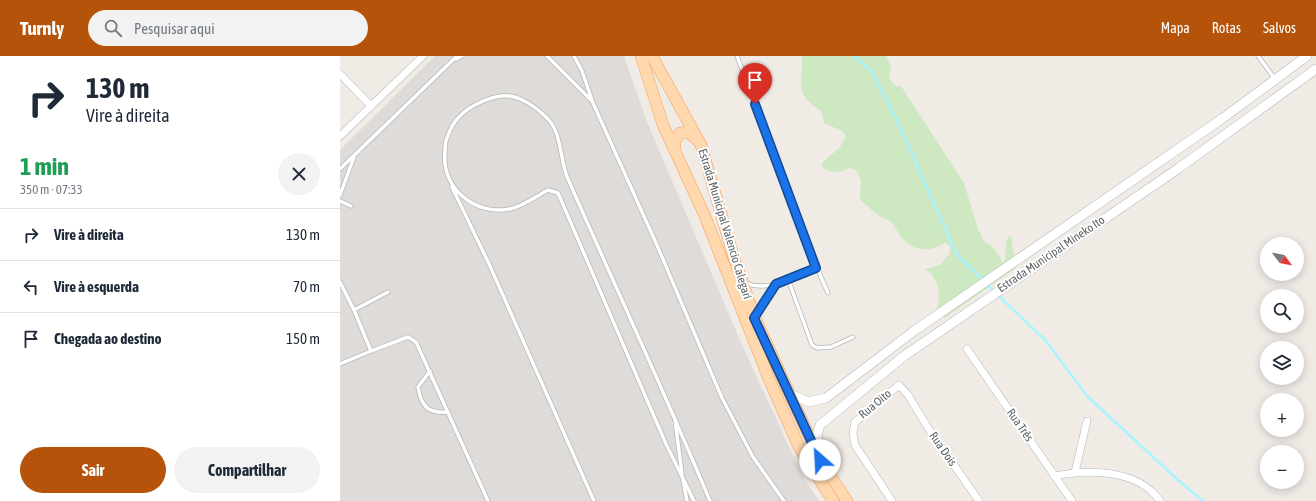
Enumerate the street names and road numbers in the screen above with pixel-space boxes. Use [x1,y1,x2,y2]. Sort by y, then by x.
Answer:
street label: Estrada Municipal Valencio Calegari [695,147,755,301]
street label: Estrada Municipal Mineko Ito [995,213,1108,295]
street label: Rua Oito [856,386,894,421]
street label: Rua Três [1004,406,1036,444]
street label: Rua Dois [926,429,960,469]

